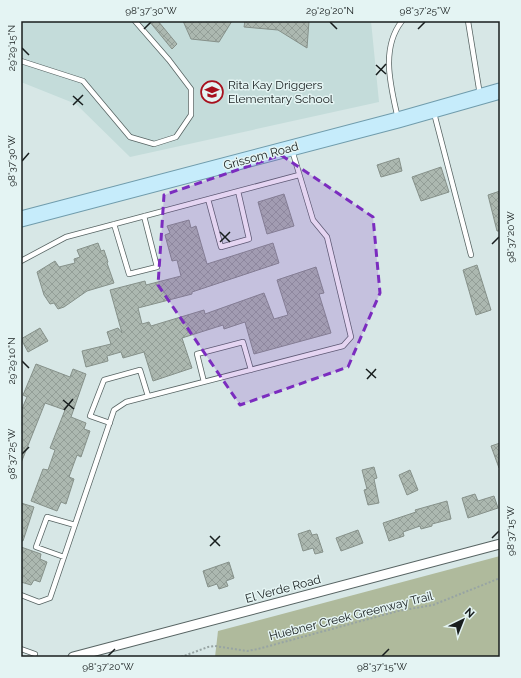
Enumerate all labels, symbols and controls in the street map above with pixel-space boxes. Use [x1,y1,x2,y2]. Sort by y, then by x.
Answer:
text: 98°37'30"W [125,5,177,16]
text: 29°29'20"N [306,5,354,16]
text: 98°37'25"W [400,5,451,16]
text: 29°29'15"N [6,25,17,71]
place label: Rita Kay Driggers Elementary School [228,78,334,106]
school or university icon: Rita Kay Driggers Elementary School [199,79,225,105]
text: 98°37'30"W [6,135,17,187]
street label: Grissom Road [222,139,300,173]
text: 98°37'20"W [505,211,516,263]
text: 29°29'10"N [6,337,17,385]
text: 98°37'25"W [6,428,17,479]
text: 98°37'15"W [505,505,516,556]
street label: El Verde Road [244,572,322,606]
street label: Huebner Creek Greenway Trail [268,589,435,643]
north arrow [443,600,483,640]
text: N [462,605,477,621]
text: 98°37'20"W [82,661,134,672]
text: 98°37'15"W [357,661,408,672]

